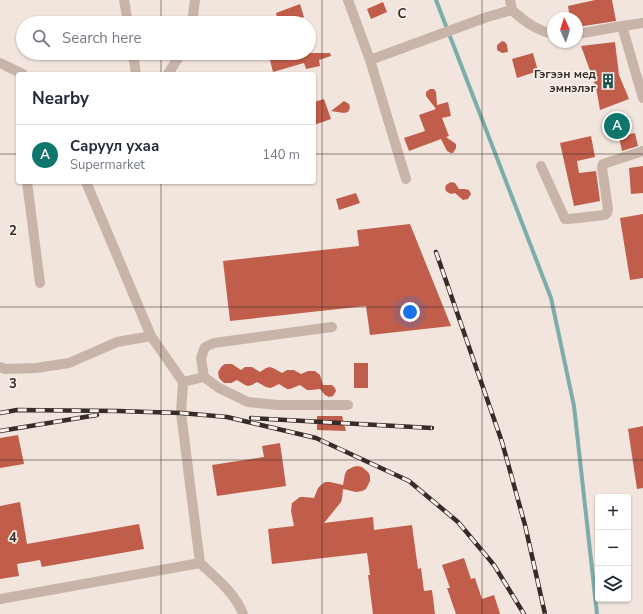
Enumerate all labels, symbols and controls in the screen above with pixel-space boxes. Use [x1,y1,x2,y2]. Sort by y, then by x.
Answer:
text: C [398,5,407,23]
north arrow [547,12,583,48]
search box [16,16,316,60]
icon: search [30,27,52,49]
text: Search here [62,28,142,48]
place label: Гэгээн мед эмнэлэг [534,66,597,96]
building icon: Гэгээн мед эмнэлэг [599,72,617,90]
text: Nearby [32,87,89,110]
pin: A [604,111,630,141]
text: Саруул ухаа [70,136,159,156]
text: A [40,146,50,164]
text: 140 m [262,146,300,164]
text: Supermarket [70,156,145,174]
text: 2 [9,222,17,240]
your location [400,302,420,322]
text: 3 [9,375,17,393]
map controls [595,494,631,602]
button: + [595,494,631,530]
text: 4 [9,529,17,547]
button: − [595,530,631,566]
button: layers [595,566,631,602]

